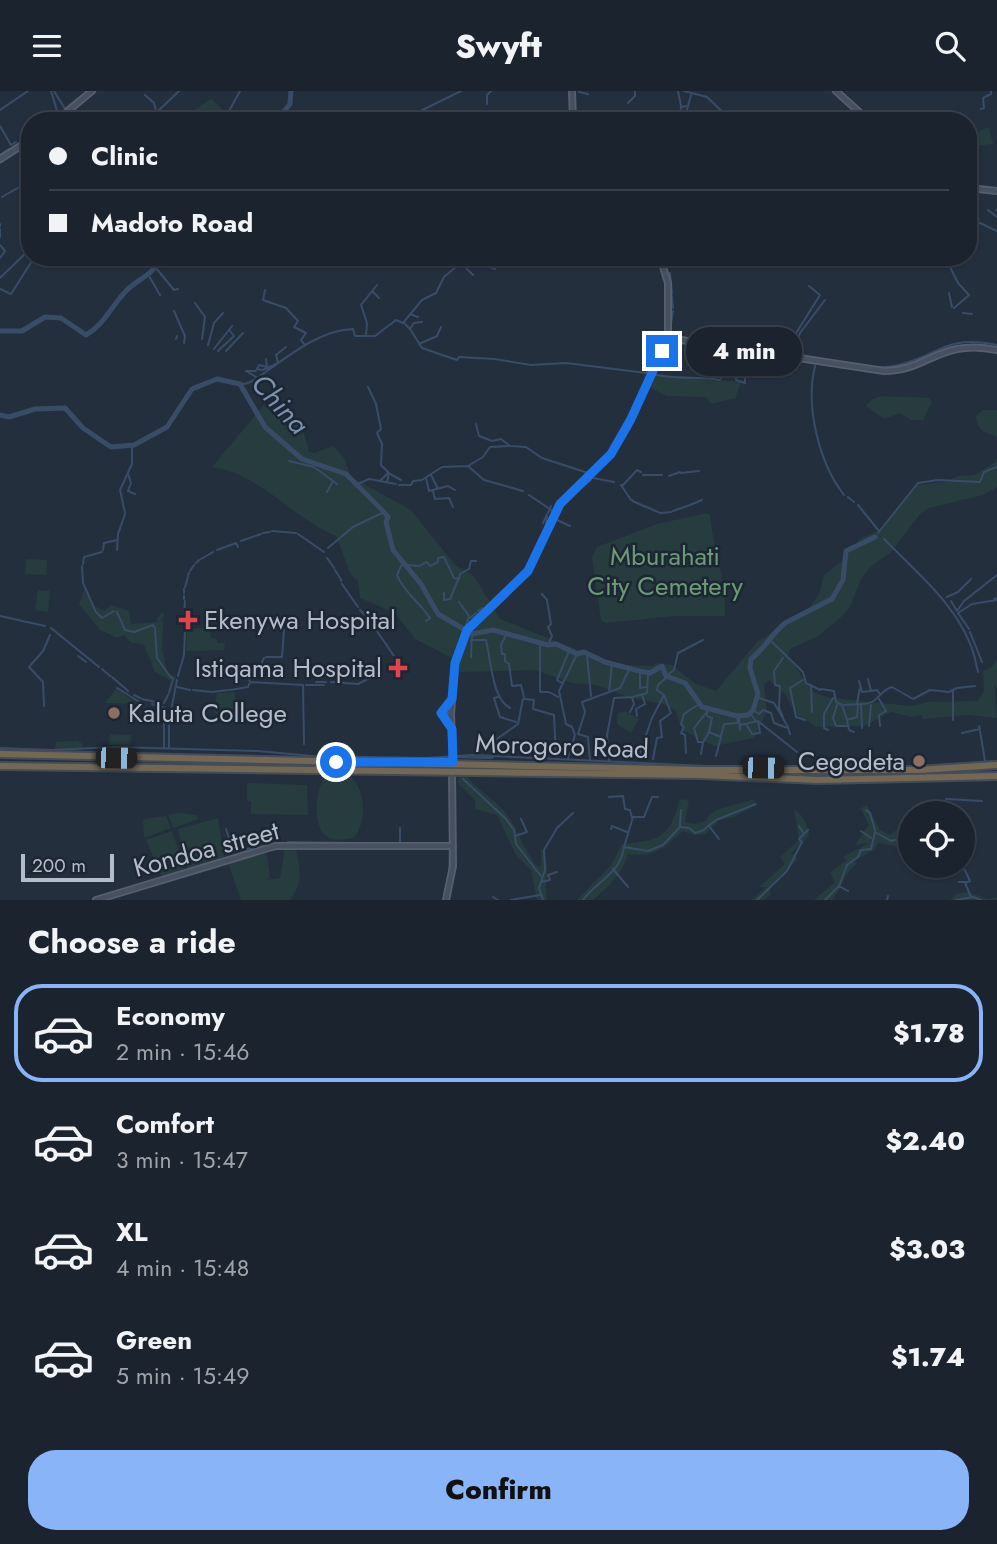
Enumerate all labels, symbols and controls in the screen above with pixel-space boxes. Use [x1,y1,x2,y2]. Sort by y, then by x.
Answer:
text: Swyft [455,23,542,69]
icon: menu [28,27,66,65]
icon: search [931,27,969,65]
text: Clinic [91,137,158,175]
text: Madoto Road [91,204,253,242]
callout: 4 min [686,327,802,375]
text: 4 min [713,334,775,368]
route end [646,335,678,367]
water label: China [241,364,319,444]
park label: Mburahati City Cemetery [587,537,743,605]
place label: Ekenywa Hospital [204,601,396,639]
marker: Ekenywa Hospital [178,610,198,630]
place label: Istiqama Hospital [195,649,382,687]
marker: Istiqama Hospital [388,658,408,678]
place label: Kaluta College [128,694,287,732]
marker: Kaluta College [106,705,122,721]
street label: Morogoro Road [475,724,649,768]
place label: Cegodeta [798,742,905,780]
route start [320,746,352,778]
car [95,747,138,769]
marker: Cegodeta [911,753,927,769]
car [742,757,785,779]
map controls [898,801,975,878]
button: locate [898,801,975,878]
street label: Kondoa street [129,811,284,887]
scale bar [21,851,114,883]
text: 200 m [32,852,86,879]
text: Choose a ride [28,919,236,965]
text: Economy [116,997,225,1035]
icon: car [32,1002,95,1065]
text: $1.78 [893,1014,965,1052]
text: 2 min · 15:46 [116,1035,250,1069]
text: Comfort [116,1105,214,1143]
icon: car [32,1110,95,1173]
text: $2.40 [885,1122,965,1160]
text: 3 min · 15:47 [116,1143,248,1177]
text: XL [116,1213,148,1251]
icon: car [32,1218,95,1281]
text: $3.03 [889,1230,965,1268]
text: 4 min · 15:48 [116,1251,249,1285]
text: Green [116,1321,192,1359]
icon: car [32,1326,95,1389]
text: $1.74 [891,1338,965,1376]
text: 5 min · 15:49 [116,1359,249,1393]
button: Confirm [28,1450,969,1530]

